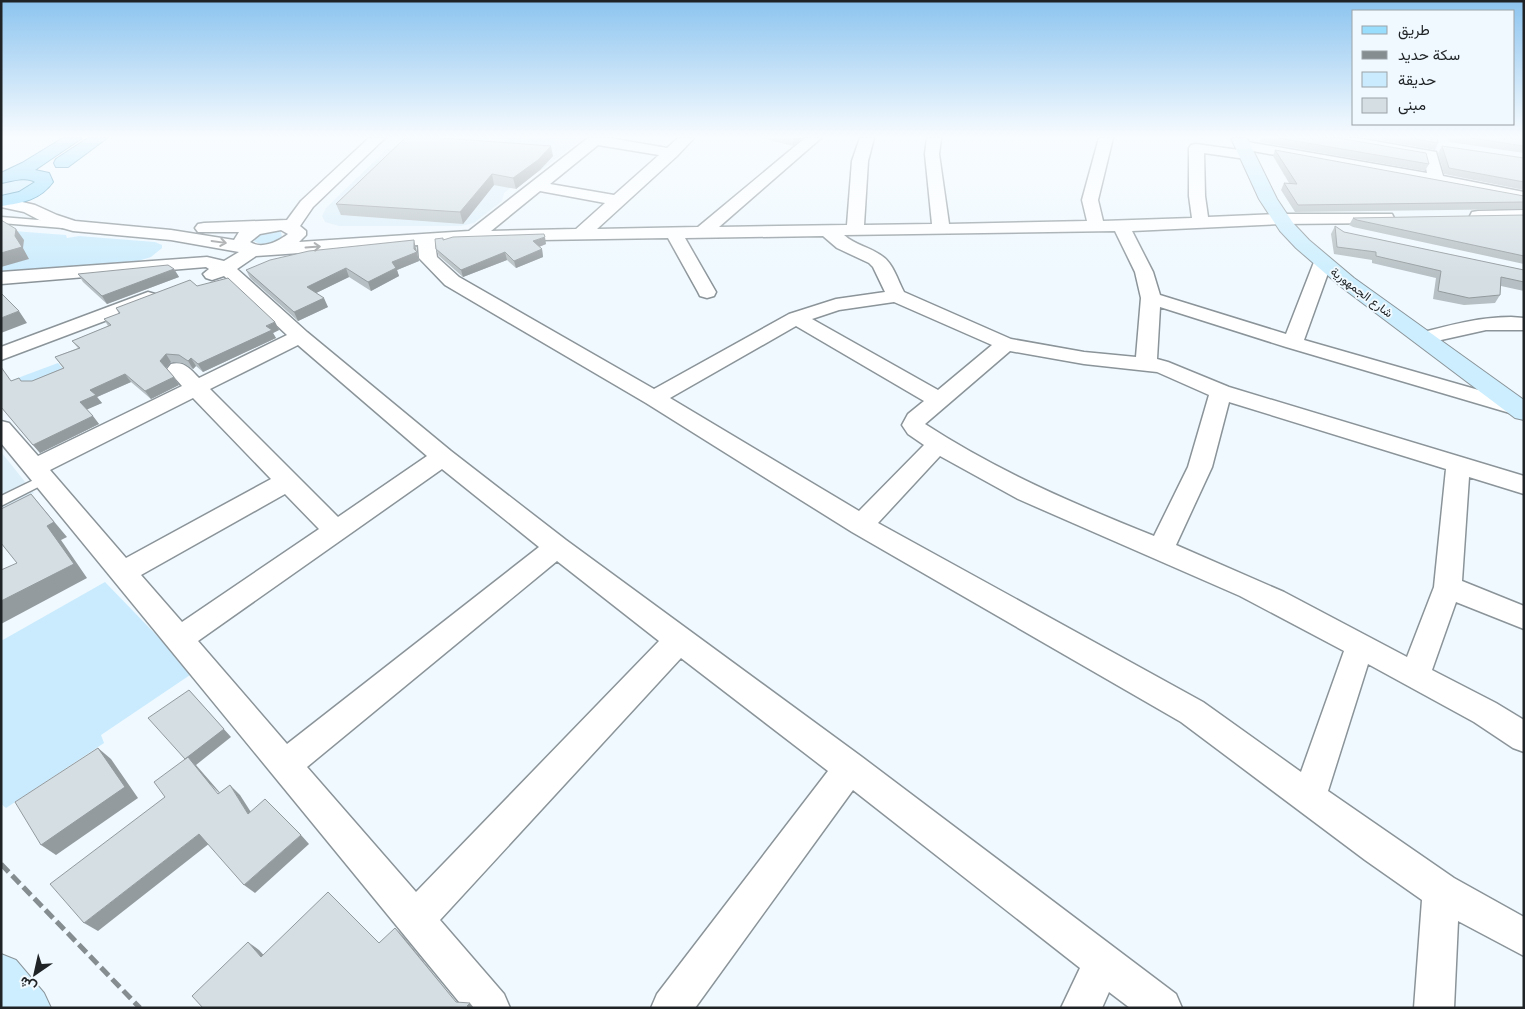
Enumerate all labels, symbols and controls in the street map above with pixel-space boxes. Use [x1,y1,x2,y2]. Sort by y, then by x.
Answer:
legend [1352,10,1515,125]
text: طريق [1398,20,1430,40]
text: سكة حديد [1398,45,1460,64]
text: حديقة [1398,70,1436,89]
text: مبنى [1398,95,1426,115]
one-way arrow [211,237,227,247]
one-way arrow [304,242,320,251]
street label: شارع الجمهورية [1327,264,1396,322]
north arrow [10,949,60,999]
text: ش [16,973,40,997]

